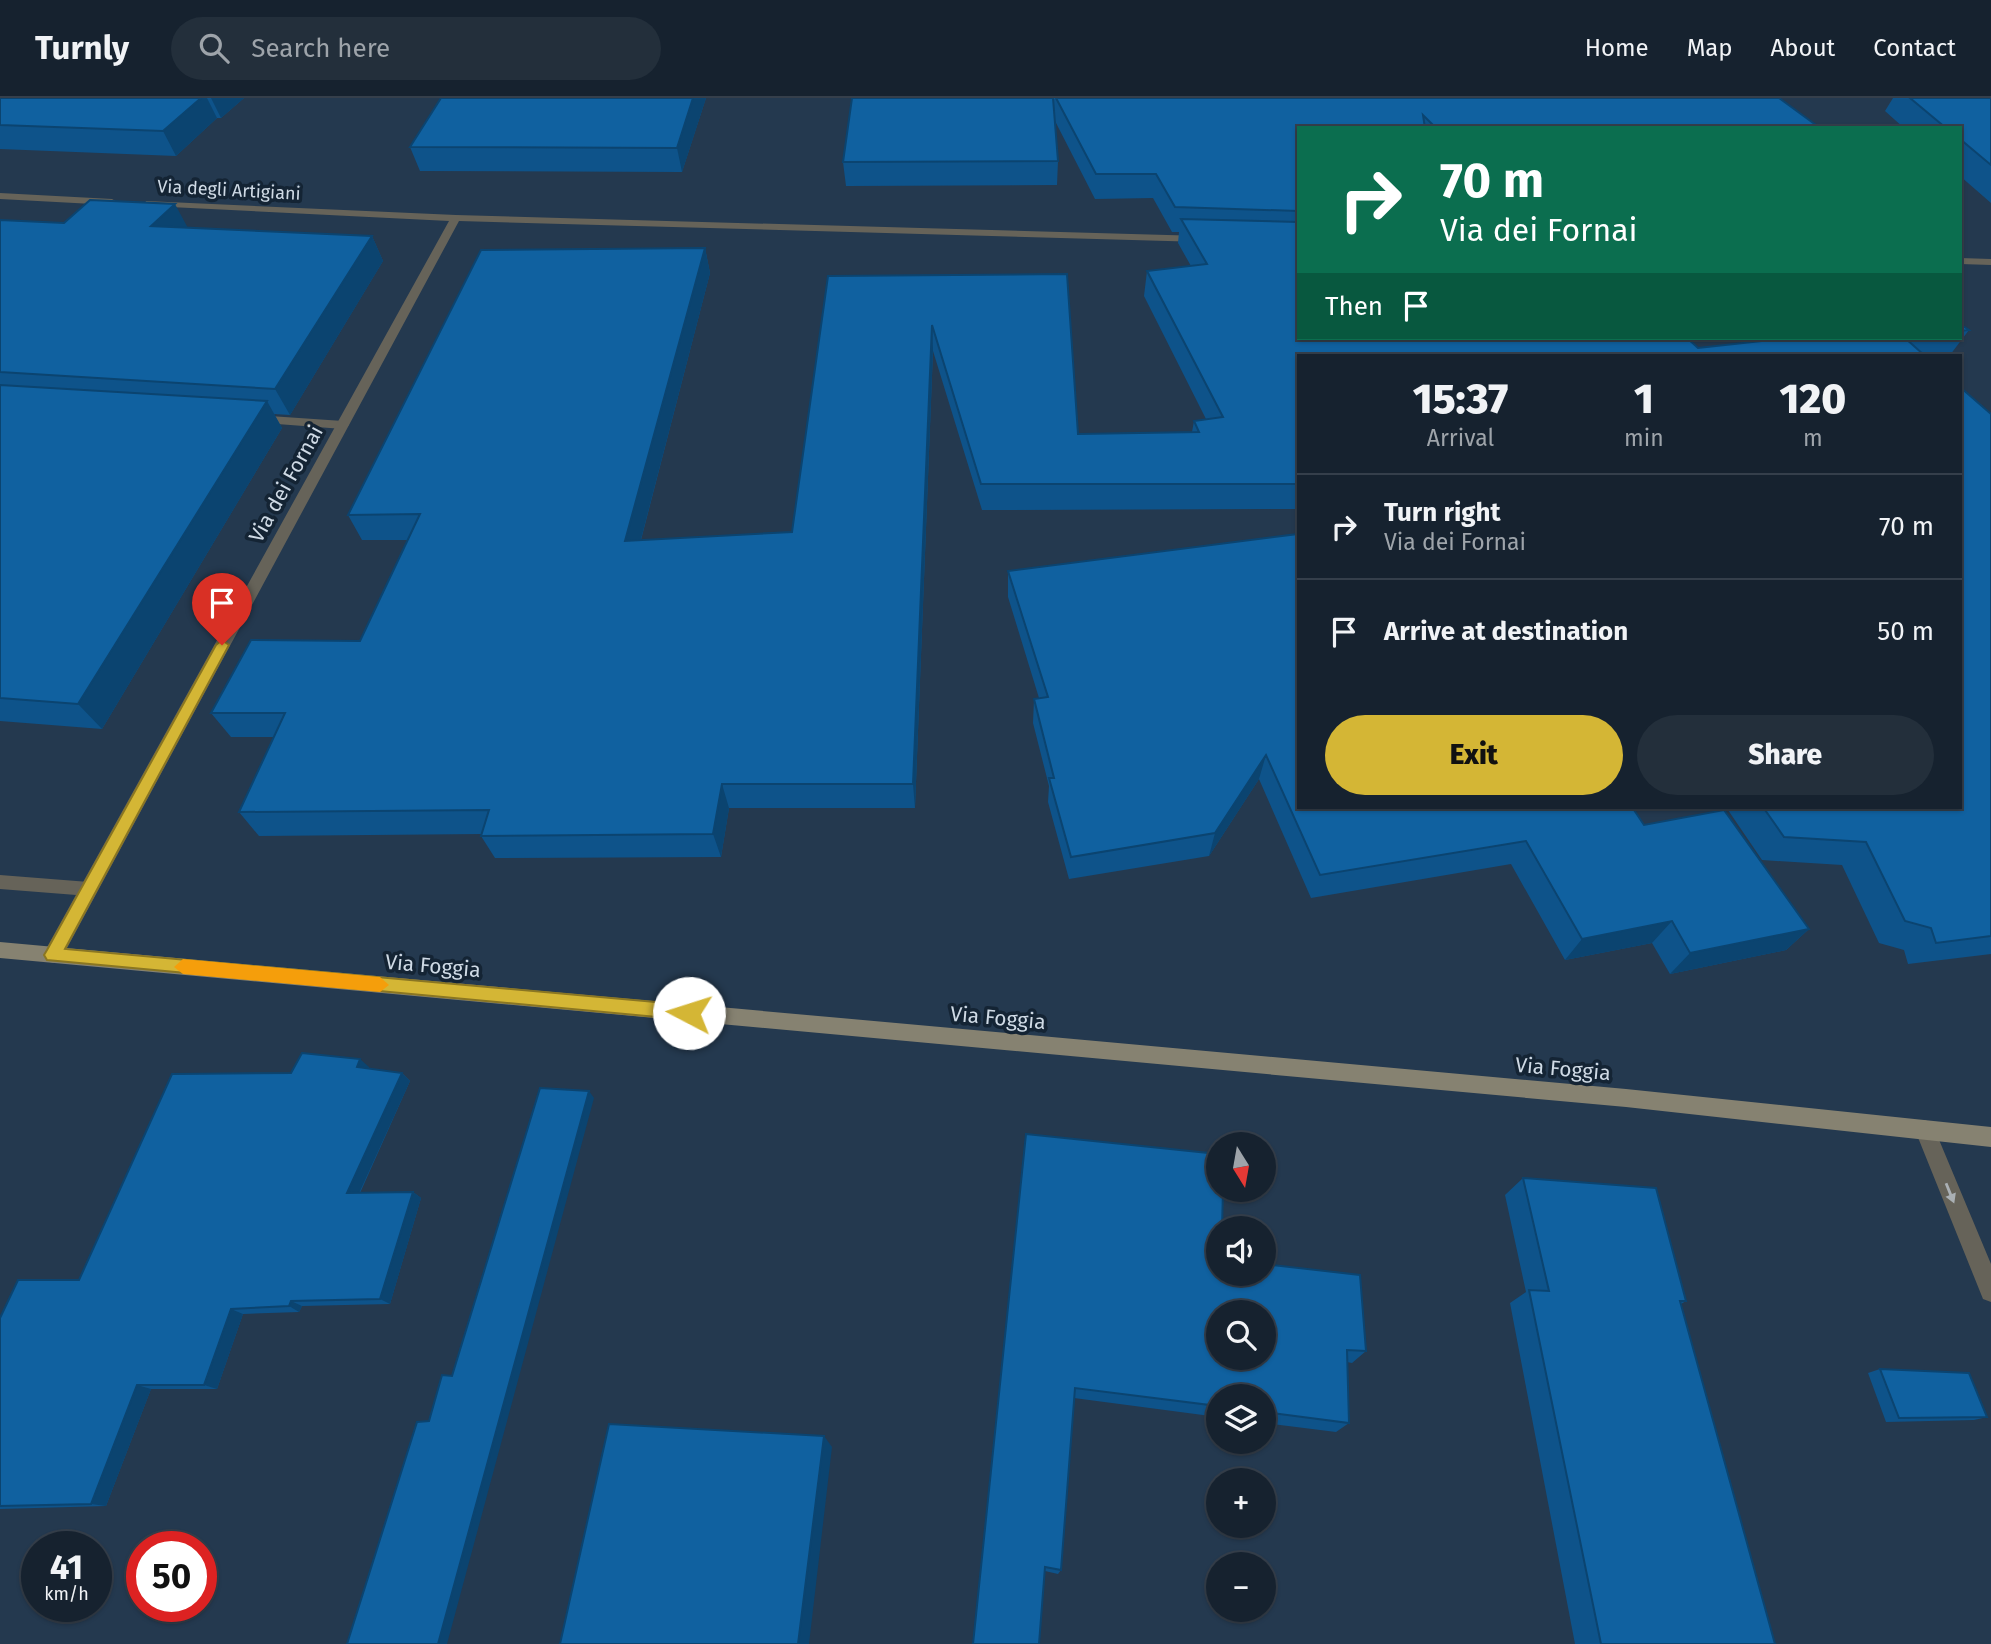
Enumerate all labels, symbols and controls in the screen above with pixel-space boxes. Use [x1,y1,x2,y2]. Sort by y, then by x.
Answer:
search box [171,17,661,80]
text: Turnly [35,28,129,68]
icon: search [195,29,233,67]
text: Search here [251,33,390,64]
text: Home [1585,34,1649,62]
text: Map [1687,34,1733,62]
text: About [1771,34,1835,62]
text: Contact [1873,34,1956,62]
text: 70 m [1440,151,1544,210]
icon: right [1325,154,1416,245]
street label: Via degli Artigiani [157,175,301,205]
text: Via dei Fornai [1440,211,1638,249]
icon: arrive [1397,287,1435,325]
text: Then [1325,291,1383,322]
text: 15:37 [1413,374,1508,424]
text: 1 [1634,374,1654,424]
text: 120 [1779,374,1846,424]
street label: Via dei Fornai [243,421,329,547]
text: Arrival [1427,424,1494,452]
text: min [1624,424,1664,452]
text: m [1803,424,1823,452]
text: Turn right [1384,497,1501,528]
icon: right [1325,508,1363,546]
text: 70 m [1879,511,1934,542]
text: Via dei Fornai [1384,528,1526,556]
pin [192,573,252,645]
icon: arrive [203,584,241,622]
icon: arrive [1325,613,1363,651]
text: Arrive at destination [1384,616,1628,647]
text: 50 m [1877,616,1934,647]
button: Exit [1325,715,1623,795]
button: Share [1637,715,1934,795]
street label: Via Foggia [384,949,482,983]
position arrow [652,976,726,1050]
street label: Via Foggia [949,1001,1047,1035]
street label: Via Foggia [1514,1052,1612,1086]
north arrow [1206,1132,1276,1202]
map controls [1206,1132,1276,1622]
one-way arrow [1945,1183,1956,1204]
button: sound [1206,1216,1276,1286]
button: search [1206,1300,1276,1370]
button: layers [1206,1384,1276,1454]
button: + [1206,1468,1276,1538]
speed limit sign: 50 [126,1531,217,1622]
text: 41 [50,1546,83,1588]
button: − [1206,1552,1276,1622]
text: km/h [44,1583,89,1605]

